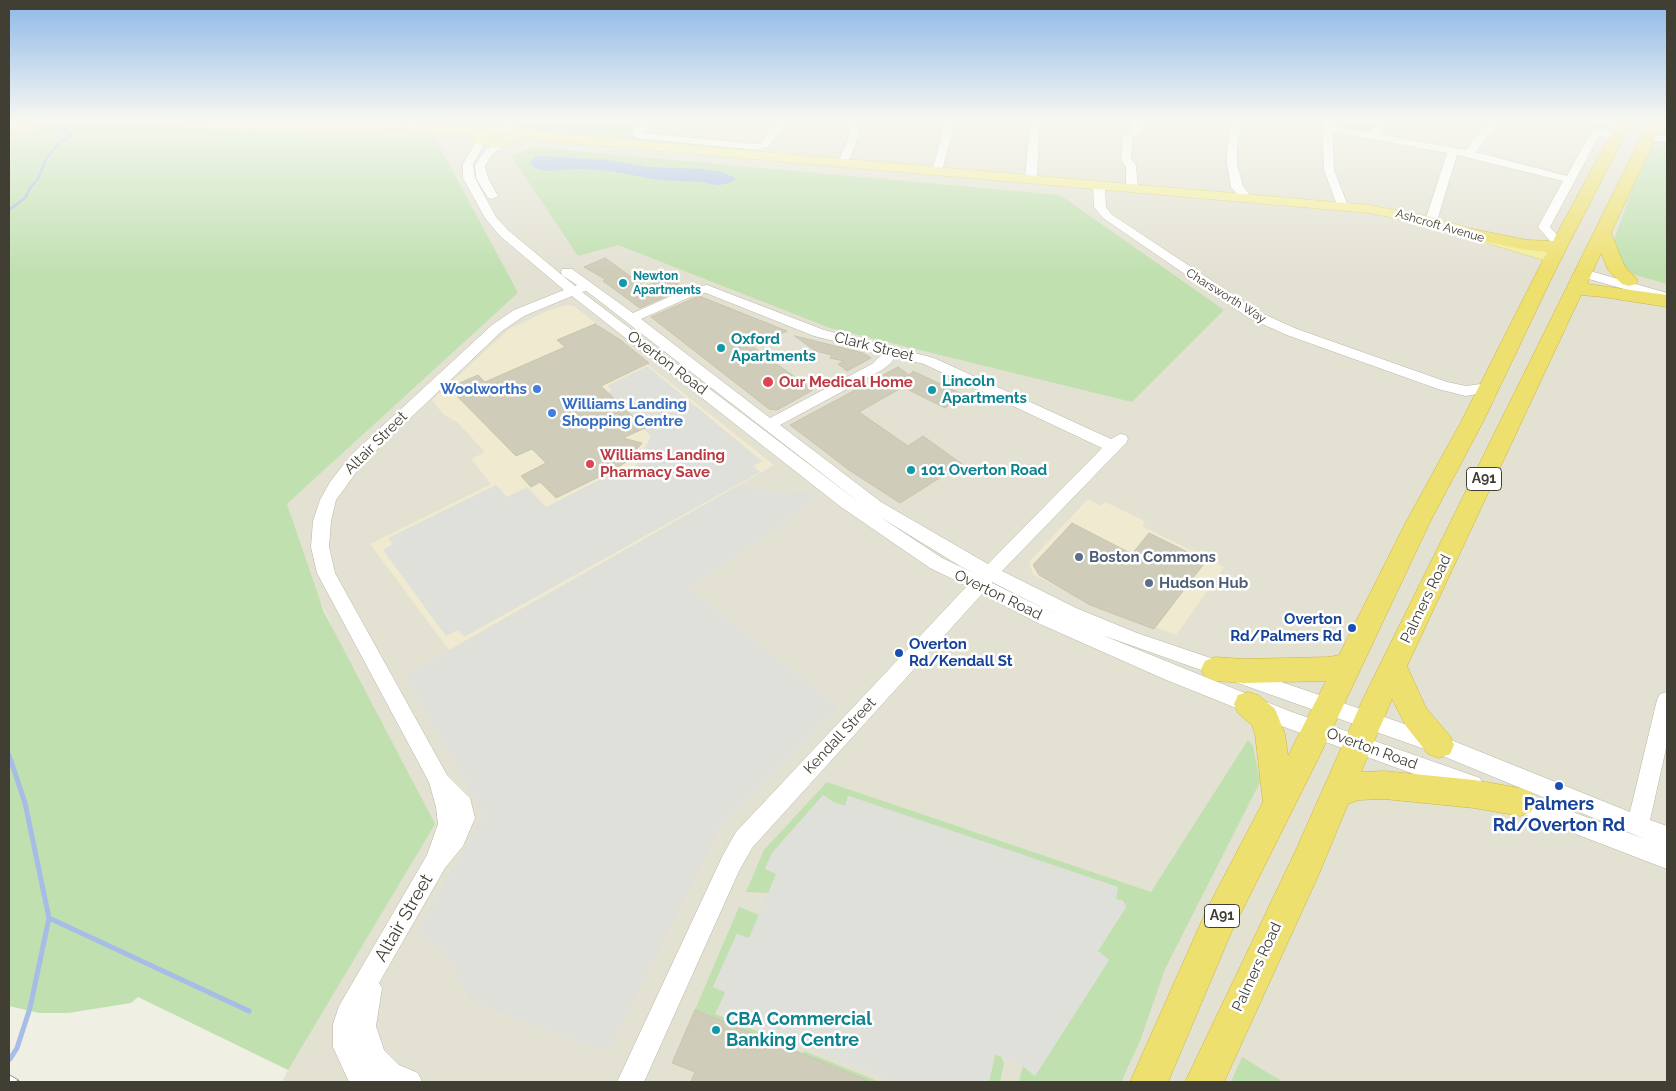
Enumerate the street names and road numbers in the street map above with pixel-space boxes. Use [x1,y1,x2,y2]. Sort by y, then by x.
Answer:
street label: Ashcroft Avenue [1394,206,1486,246]
street label: Charsworth Way [1183,266,1269,326]
street label: Overton Road [623,327,711,399]
street label: Clark Street [832,328,916,366]
street label: Altair Street [341,408,411,478]
road number: A91 [1466,468,1502,490]
street label: Palmers Road [1397,552,1455,646]
street label: Overton Road [951,566,1045,624]
street label: Kendall Street [800,694,880,778]
street label: Overton Road [1324,724,1420,774]
street label: Altair Street [370,870,438,966]
road number: A91 [1204,904,1240,928]
street label: Palmers Road [1228,920,1286,1014]

